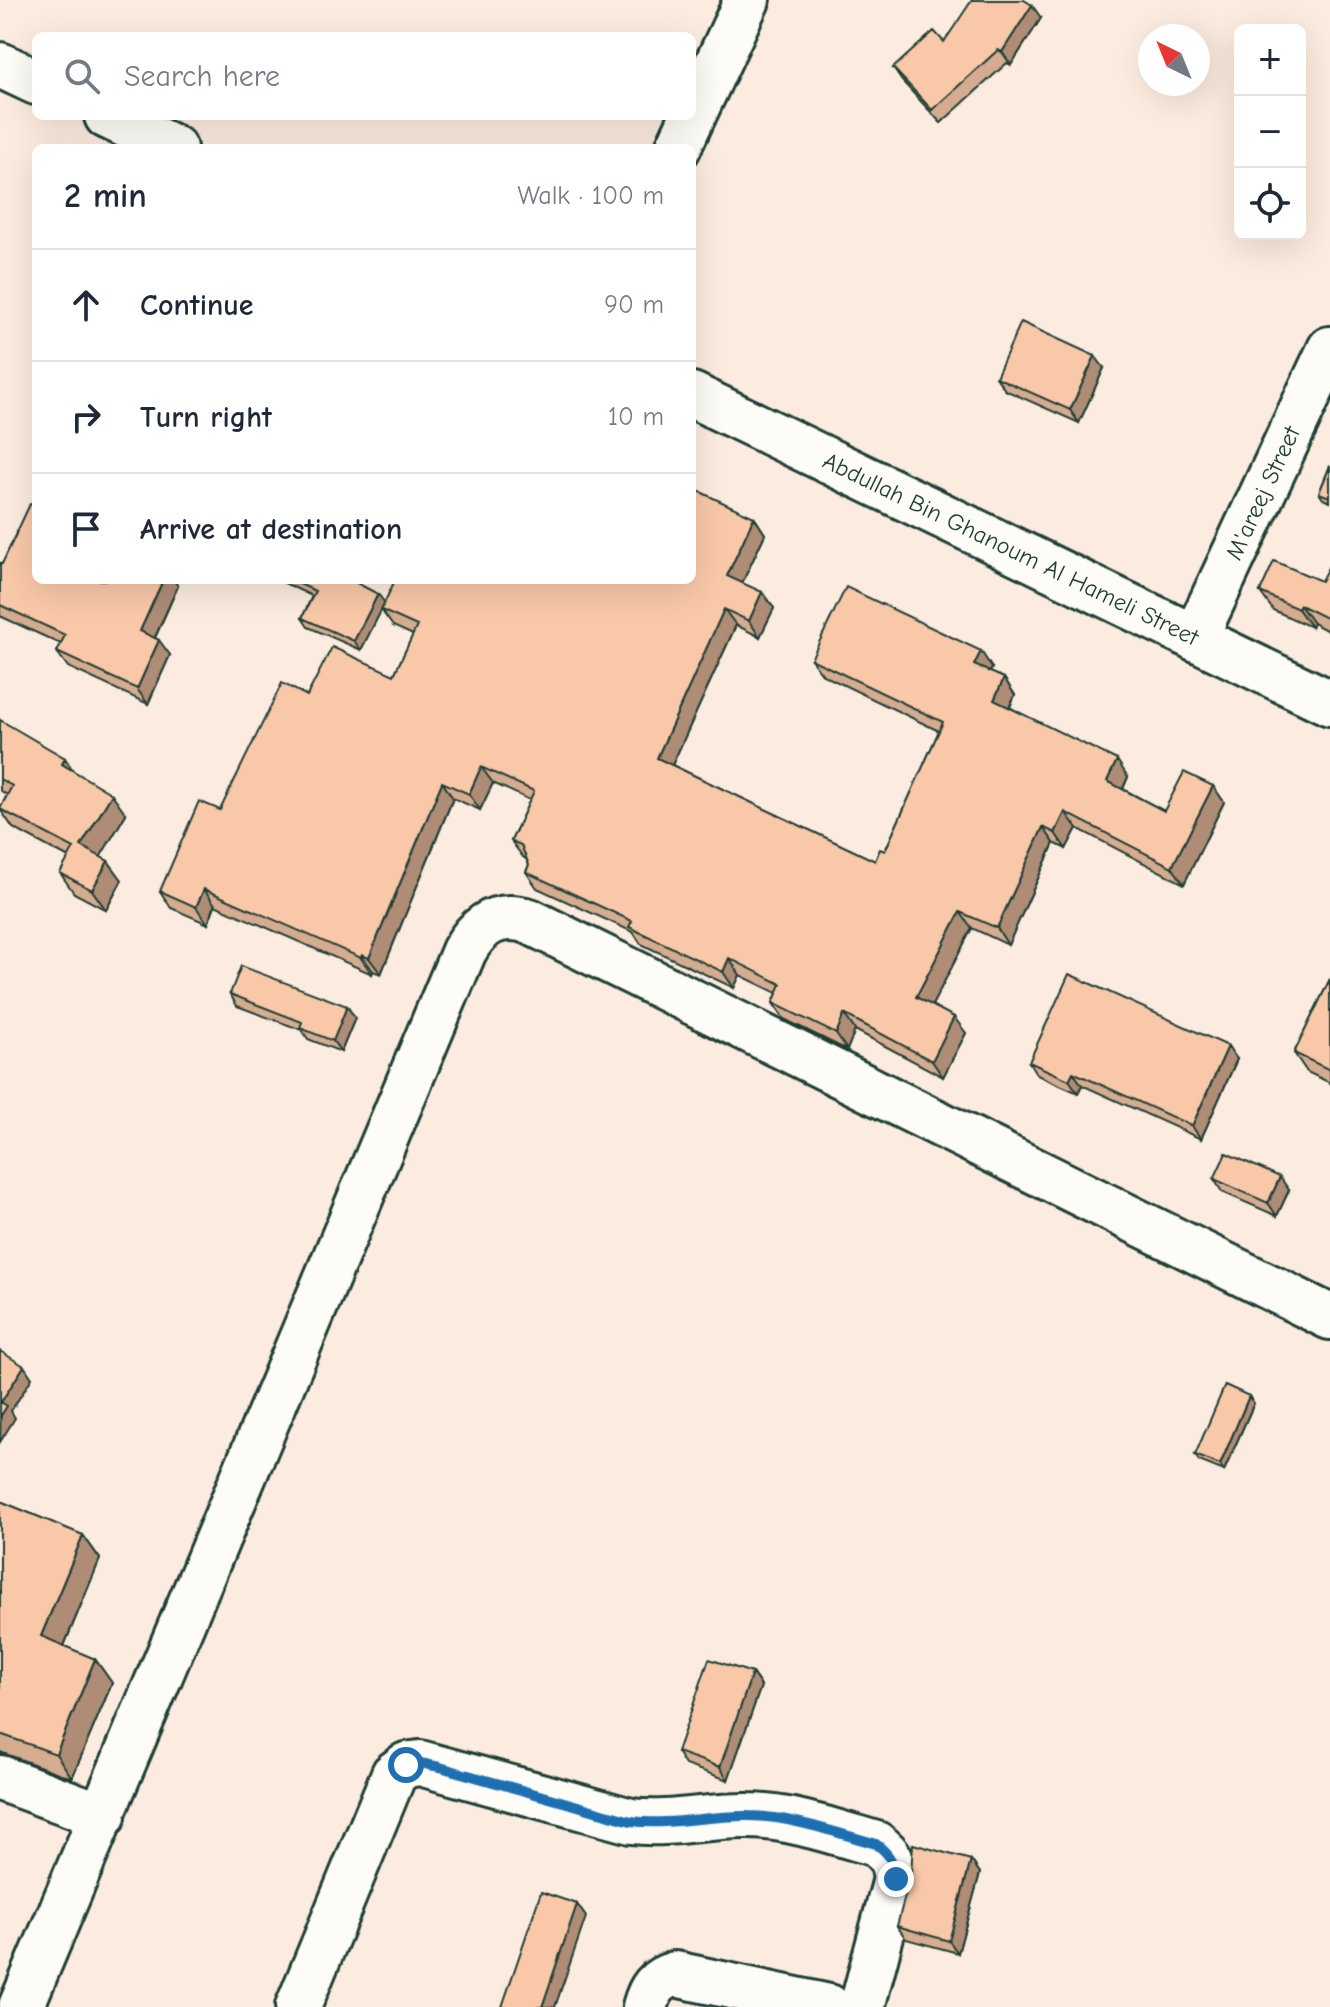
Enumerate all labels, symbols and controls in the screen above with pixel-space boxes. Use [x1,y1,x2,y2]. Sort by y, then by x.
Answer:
north arrow [1138,24,1210,96]
map controls [1234,24,1306,240]
button: + [1234,24,1306,96]
search box [32,32,696,120]
icon: search [60,54,104,98]
text: Search here [124,59,280,94]
button: − [1234,96,1306,168]
button: locate [1234,168,1306,240]
text: 2 min [64,176,147,216]
text: Walk · 100 m [517,181,664,211]
icon: ahead [64,283,108,327]
text: Continue [140,288,254,323]
text: 90 m [604,290,664,320]
icon: right [64,395,108,439]
text: Turn right [140,400,272,435]
text: 10 m [608,402,664,432]
street label: M'areej Street [1220,421,1306,564]
street label: Abdullah Bin Ghanoum Al Hameli Street [818,446,1204,652]
icon: arrive [64,507,108,551]
text: Arrive at destination [140,512,402,547]
route start [388,1747,424,1783]
route end [878,1861,914,1897]

